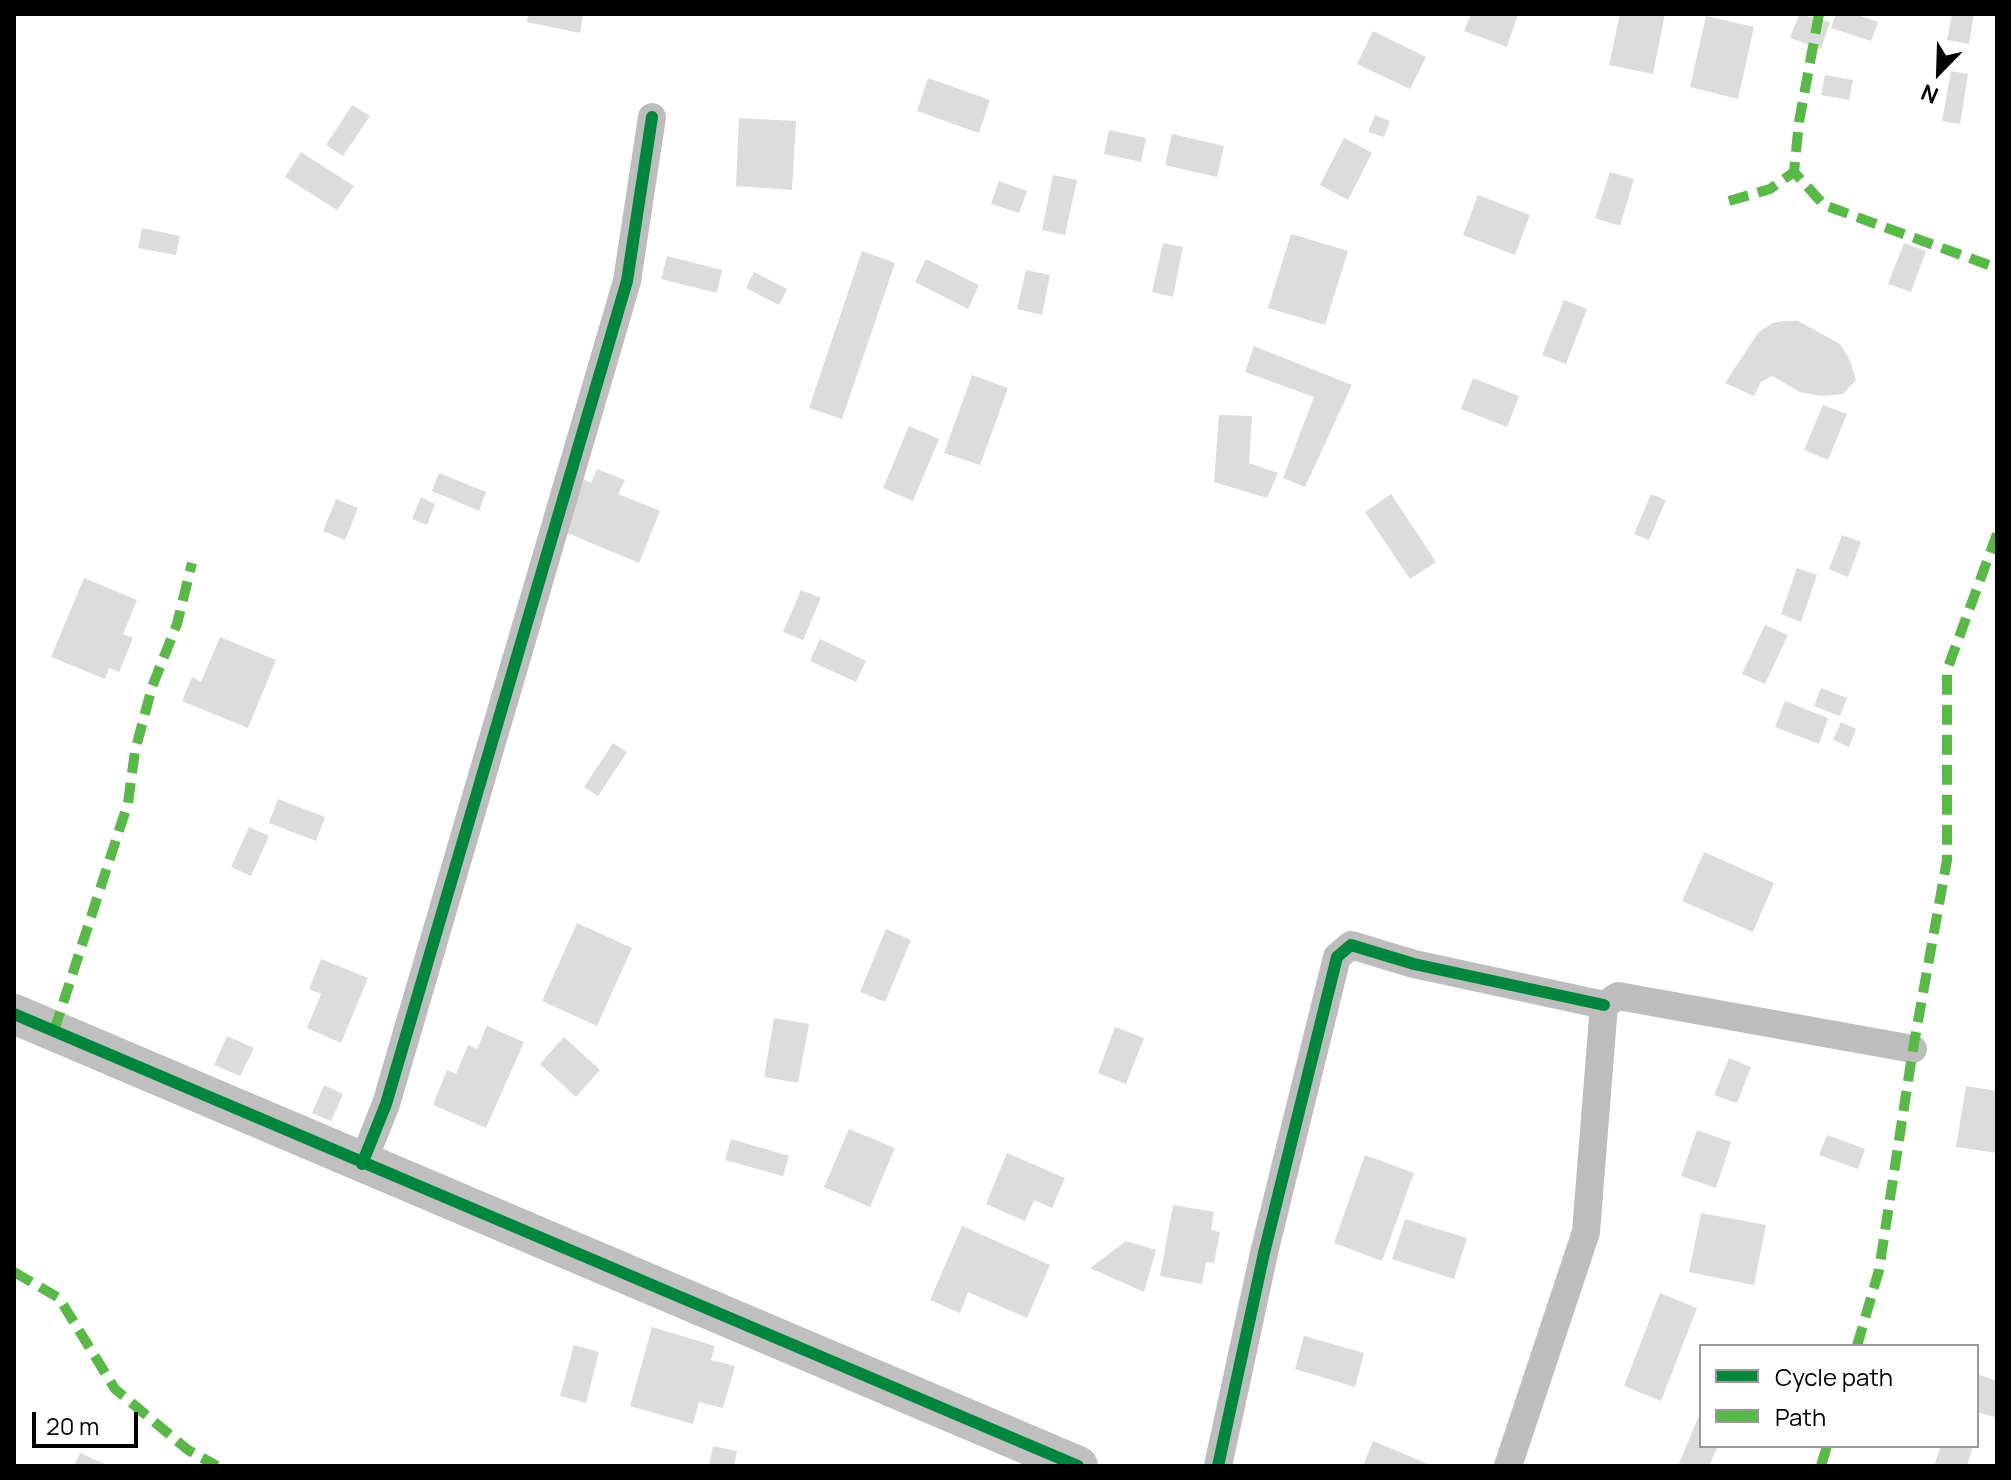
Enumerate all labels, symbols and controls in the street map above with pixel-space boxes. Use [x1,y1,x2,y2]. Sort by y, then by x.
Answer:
north arrow [1899,32,1979,112]
text: N [1916,77,1943,111]
legend [1699,1344,1979,1448]
text: Cycle path [1775,1360,1893,1393]
scale bar [36,1396,142,1446]
text: Path [1775,1400,1826,1433]
text: 20 m [46,1409,99,1442]

